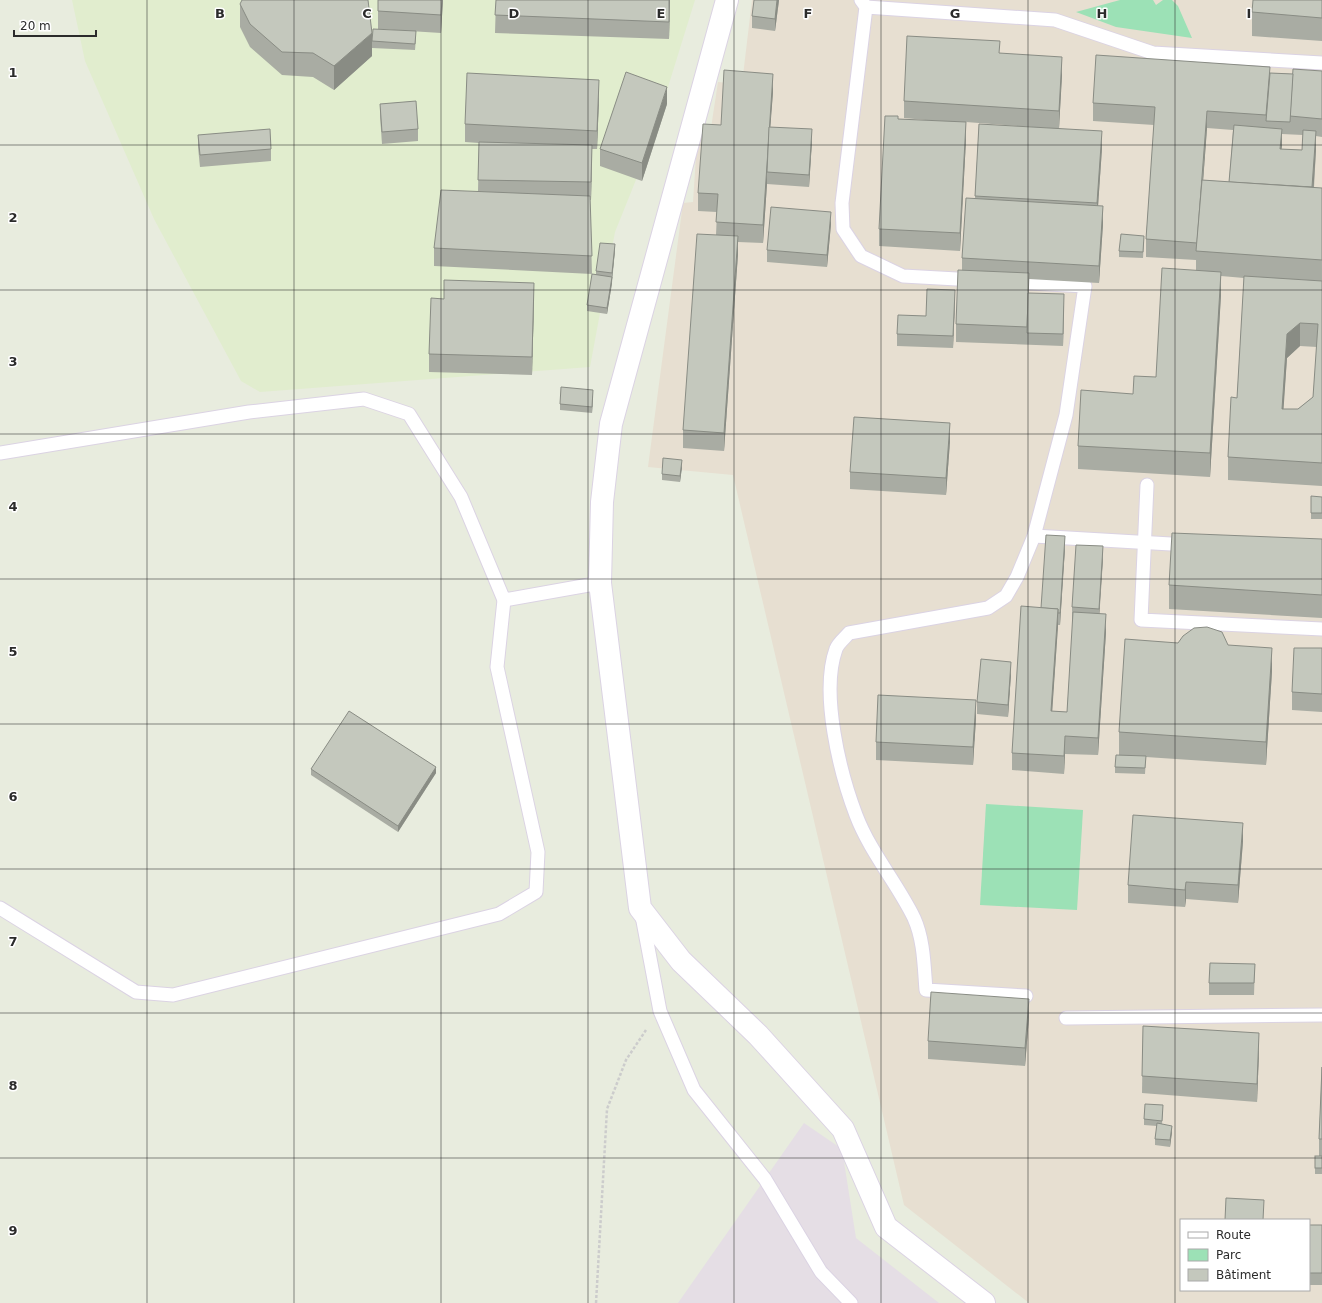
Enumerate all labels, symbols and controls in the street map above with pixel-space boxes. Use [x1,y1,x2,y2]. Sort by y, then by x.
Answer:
text: B [215,6,225,21]
text: C [362,6,372,21]
text: D [509,6,520,21]
text: E [657,6,665,21]
text: F [804,6,812,21]
text: G [950,6,960,21]
text: H [1097,6,1107,21]
text: I [1247,6,1251,21]
scale bar [14,12,96,38]
text: 20 m [20,19,51,33]
text: 1 [8,65,18,80]
text: 2 [8,210,18,225]
text: 3 [8,354,18,369]
text: 4 [8,499,18,514]
text: 5 [8,644,18,659]
text: 6 [8,789,18,804]
text: 7 [8,934,18,949]
text: 8 [8,1078,18,1093]
legend [1180,1219,1310,1291]
text: 9 [8,1223,18,1238]
text: Route [1216,1228,1251,1242]
text: Parc [1216,1248,1241,1262]
text: Bâtiment [1216,1268,1271,1282]

